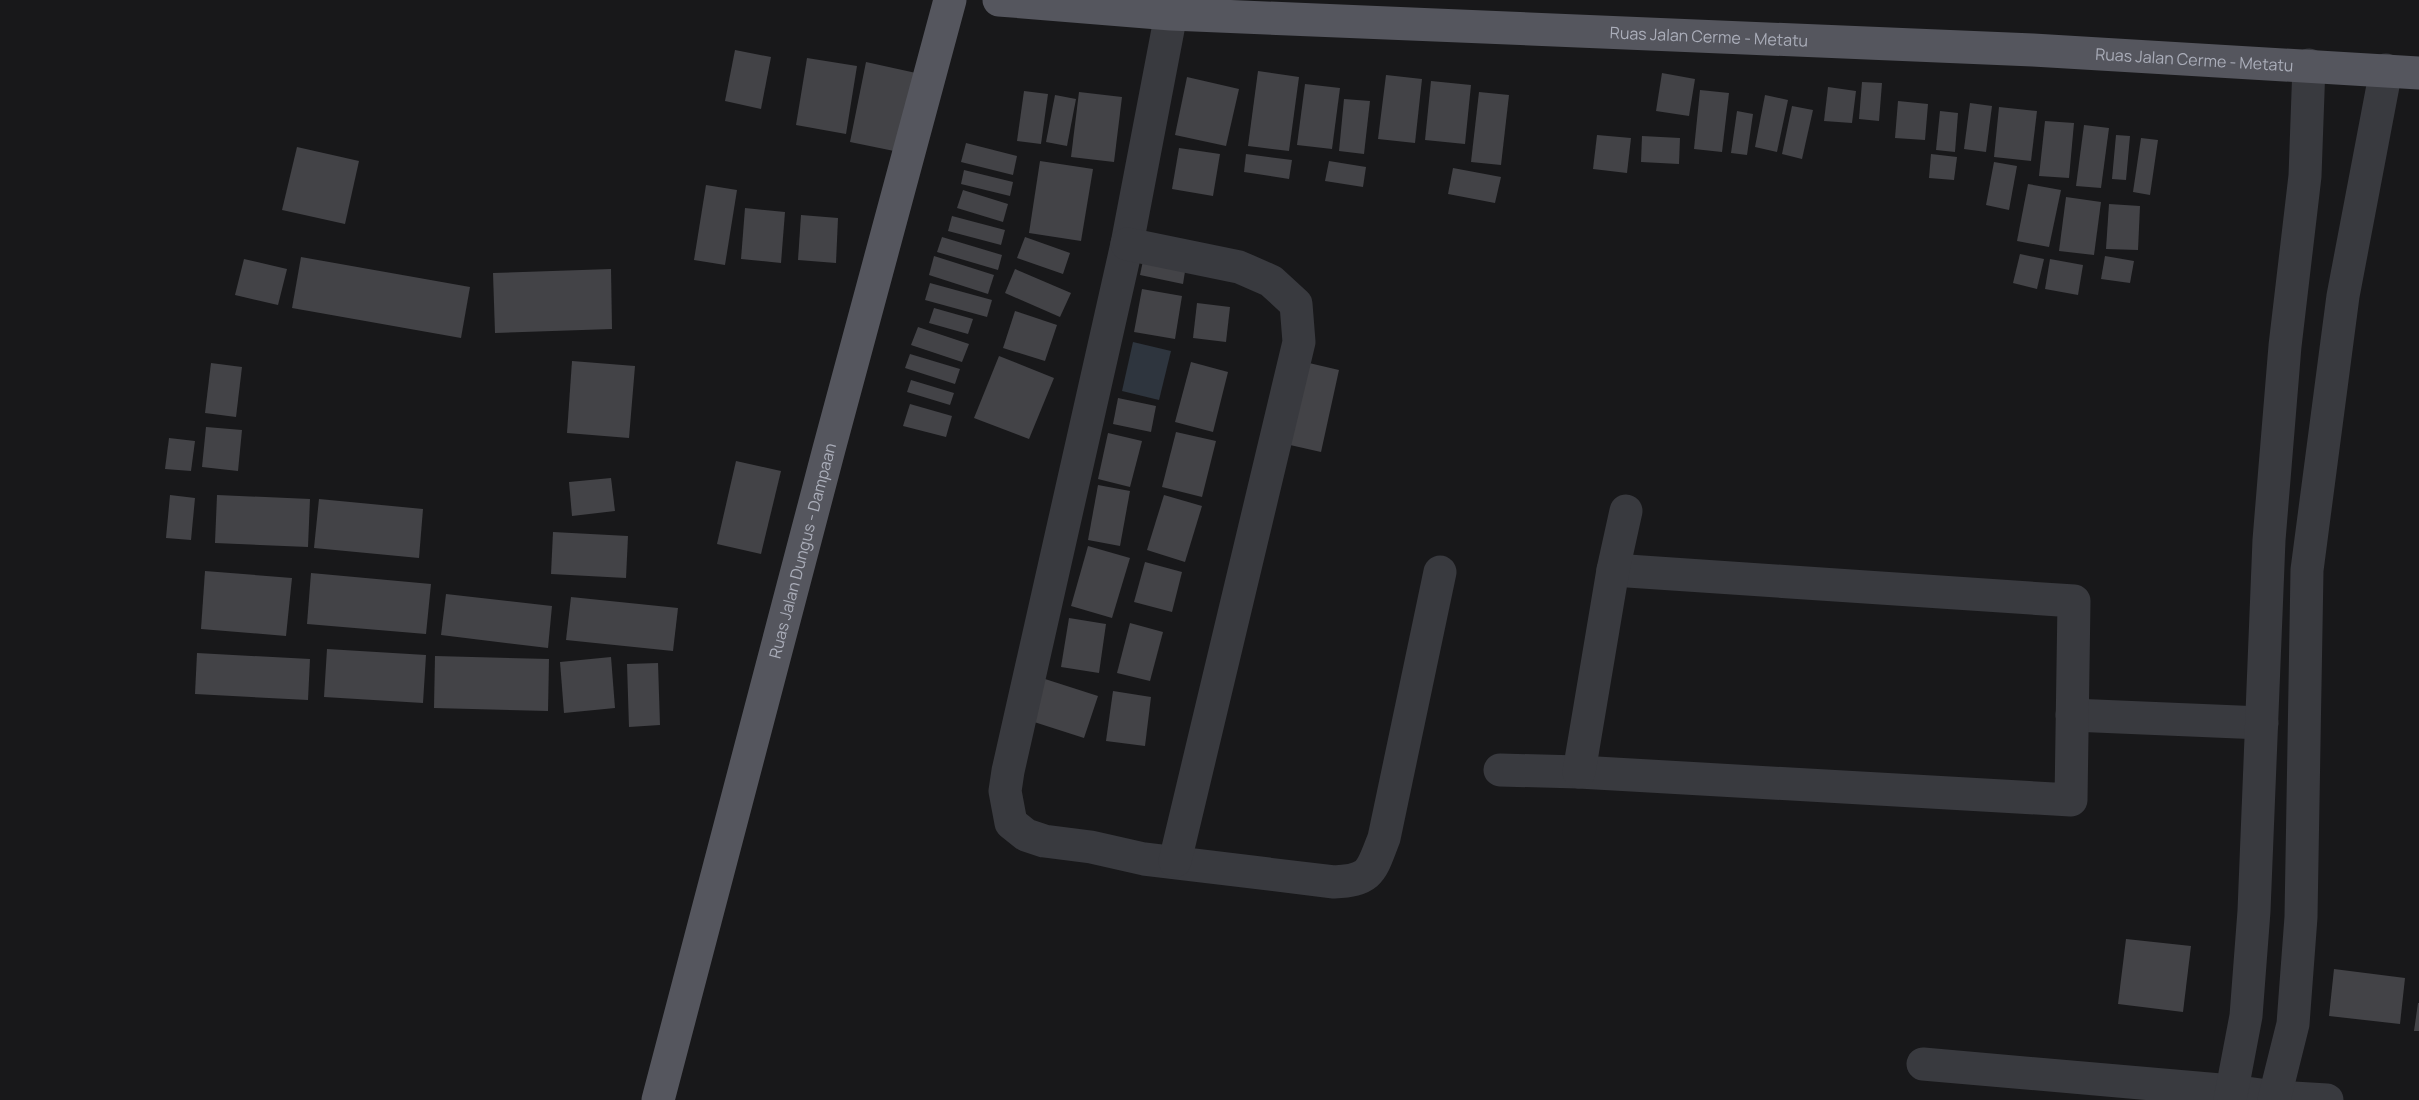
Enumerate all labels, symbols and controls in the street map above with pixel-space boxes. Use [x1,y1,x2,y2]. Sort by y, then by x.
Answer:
street label: Ruas Jalan Cerme - Metatu [1609,21,1809,52]
street label: Ruas Jalan Cerme - Metatu [2095,43,2294,76]
street label: Ruas Jalan Dungus - Dampaan [763,440,841,661]

